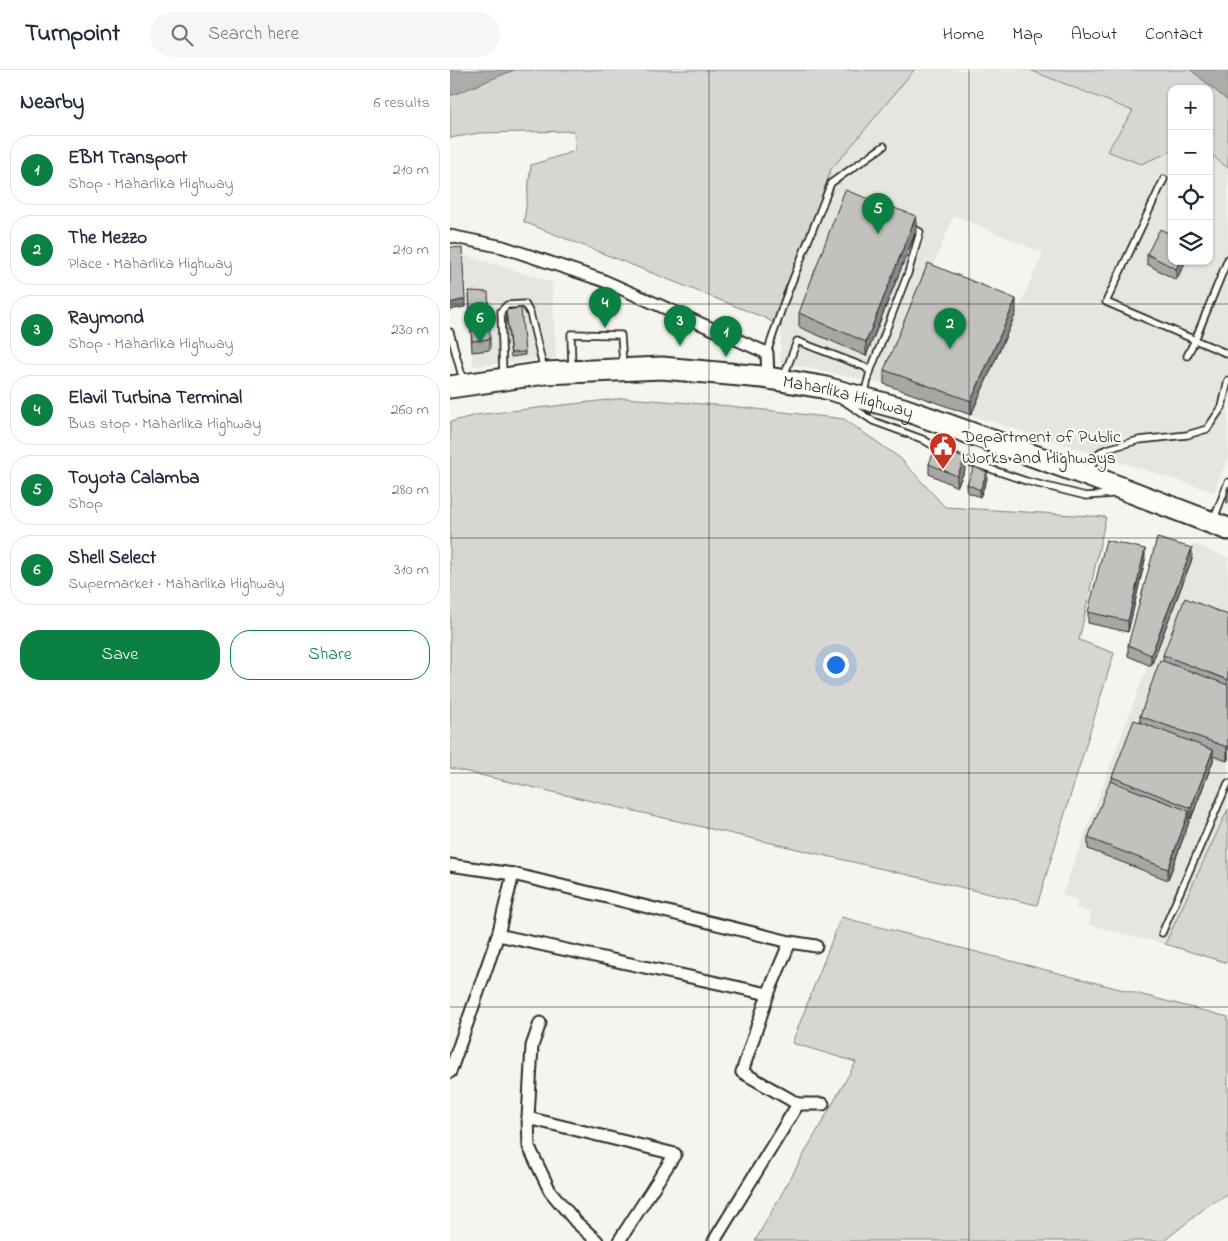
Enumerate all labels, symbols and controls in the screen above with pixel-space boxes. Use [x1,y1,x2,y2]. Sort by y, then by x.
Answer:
search box [150,12,500,57]
text: Turnpoint [25,17,120,52]
icon: search [168,21,196,49]
text: Search here [208,21,299,48]
text: Home [943,22,984,48]
text: Map [1012,22,1043,48]
text: About [1071,22,1117,48]
text: Contact [1145,22,1203,48]
map controls [1168,85,1213,265]
button: + [1168,85,1213,130]
text: Nearby [20,88,84,118]
text: 6 results [373,91,430,115]
button: − [1168,130,1213,175]
text: EBM Transport [68,145,187,172]
text: 1 [34,158,40,182]
text: 210 m [393,158,429,182]
text: Shop · Maharlika Highway [68,172,233,196]
button: locate [1168,175,1213,220]
pin: 5 [862,193,894,234]
button: layers [1168,220,1213,265]
text: The Mezzo [68,225,147,252]
text: 2 [33,238,41,262]
text: 210 m [393,238,429,262]
text: Place · Maharlika Highway [68,252,232,276]
pin: 4 [589,287,621,328]
pin: 6 [464,302,496,343]
text: Raymond [68,305,144,332]
pin: 3 [664,305,696,346]
pin: 2 [934,308,966,349]
pin: 1 [710,316,742,357]
text: 3 [34,318,40,342]
text: 230 m [391,318,429,342]
text: Shop · Maharlika Highway [68,332,233,356]
street label: Maharlika Highway [781,370,917,427]
text: Elavil Turbina Terminal [68,385,242,412]
text: 4 [34,398,40,422]
text: 260 m [391,398,429,422]
text: Bus stop · Maharlika Highway [68,412,261,436]
place label: Department of Public Works and Highways [961,425,1121,473]
public building icon: Department of Public Works and Highways [928,431,958,470]
text: Toyota Calamba [68,465,200,492]
text: 5 [32,478,42,502]
text: 280 m [392,478,429,502]
text: Shop [68,492,103,516]
text: Shell Select [68,545,156,572]
text: 6 [33,558,41,582]
text: 310 m [394,558,429,582]
text: Supermarket · Maharlika Highway [68,572,284,596]
button: Save [20,630,220,680]
button: Share [230,630,430,680]
your location [823,652,849,678]

